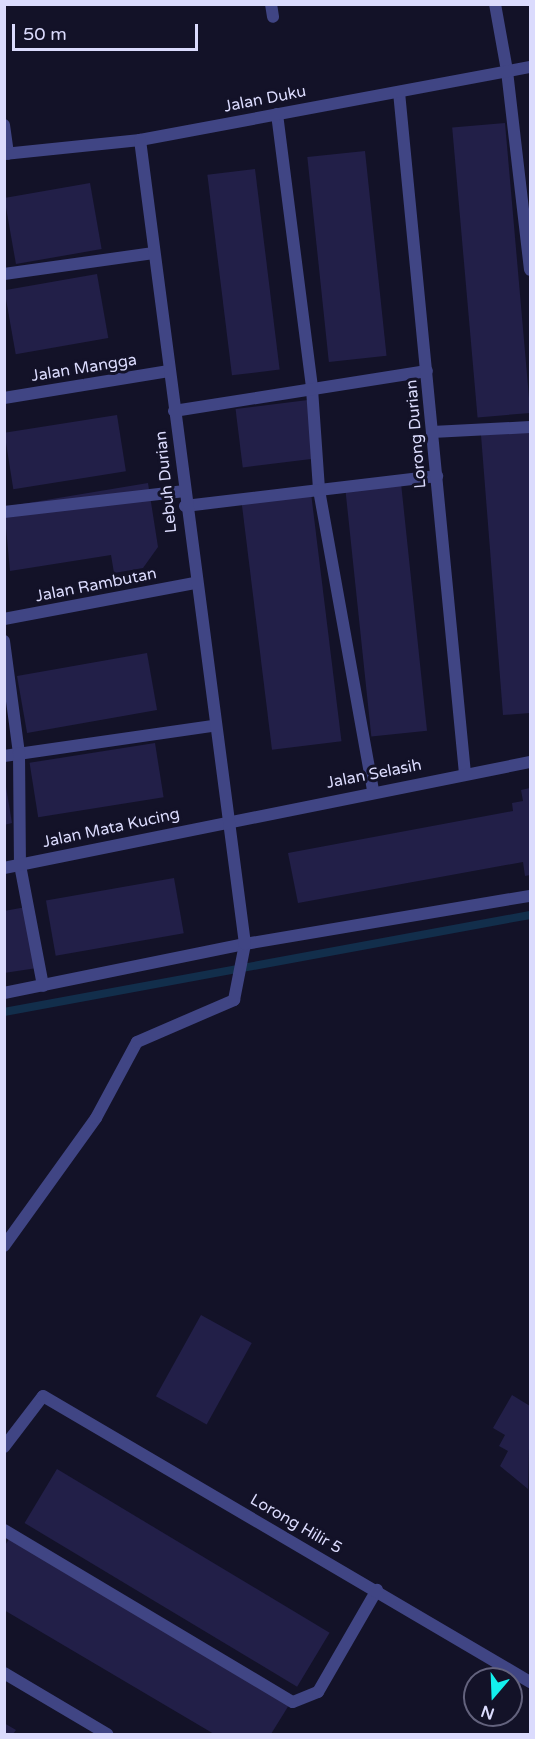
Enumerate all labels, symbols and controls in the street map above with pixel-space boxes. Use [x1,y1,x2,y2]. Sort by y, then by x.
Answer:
scale bar [15,12,201,50]
text: 50 m [23,23,67,45]
street label: Jalan Duku [222,82,308,116]
street label: Jalan Mangga [30,350,138,386]
street label: Lorong Durian [402,379,430,489]
street label: Lebuh Durian [151,430,181,534]
street label: Jalan Rambutan [34,564,158,606]
street label: Jalan Selasih [325,755,423,793]
street label: Jalan Mata Kucing [41,804,181,852]
street label: Lorong Hilir 5 [247,1490,345,1558]
north arrow [463,1667,523,1727]
text: N [478,1701,497,1724]

